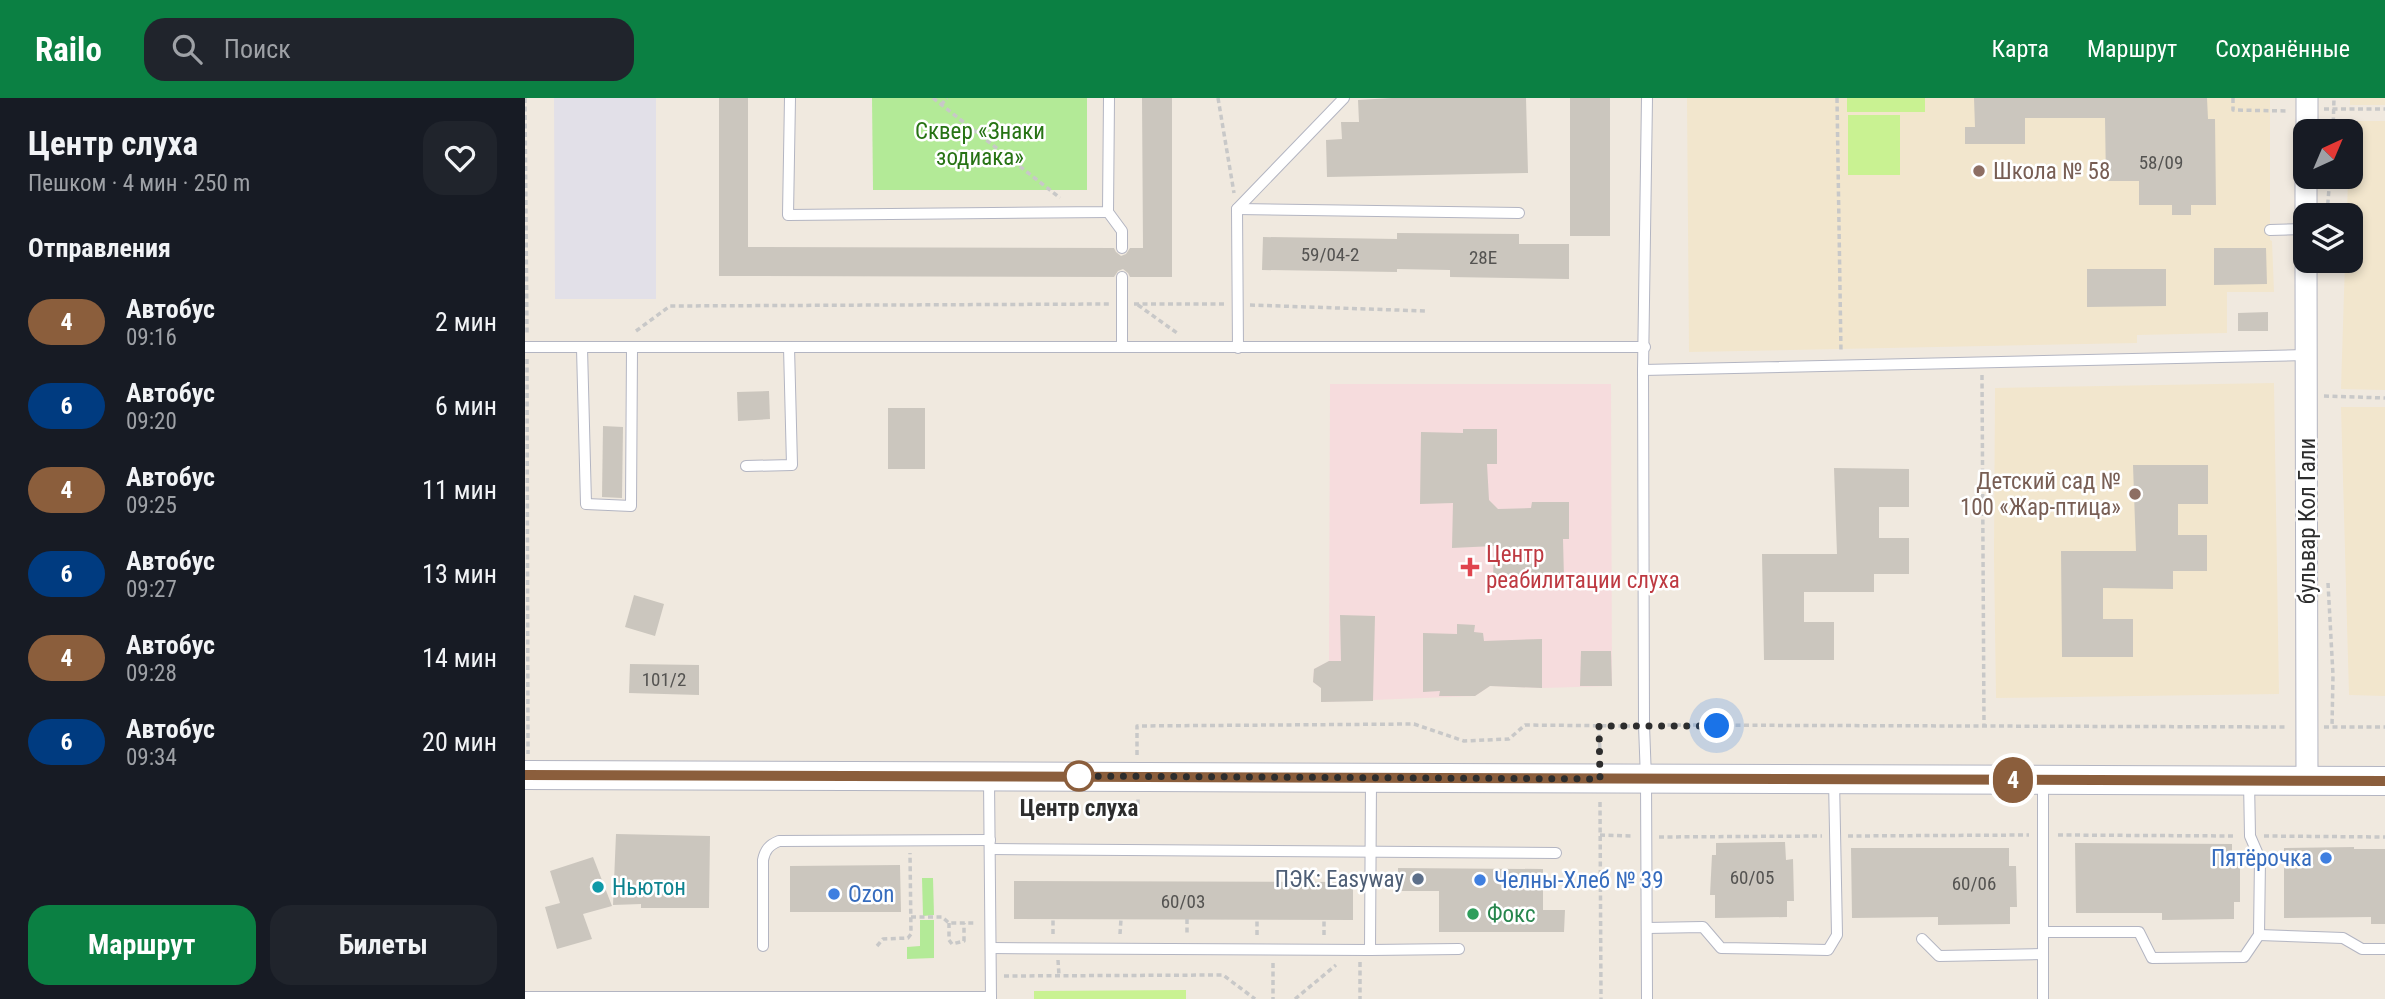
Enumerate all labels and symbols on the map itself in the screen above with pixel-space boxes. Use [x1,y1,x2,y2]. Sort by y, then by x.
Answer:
park label: Сквер «Знаки зодиака» [915,118,1045,171]
north arrow [2293,119,2363,189]
house number: 58/09 [2139,151,2183,174]
place label: Школа № 58 [1993,158,2110,185]
marker: Школа № 58 [1971,163,1987,179]
house number: 59/04-2 [1301,243,1359,266]
house number: 28Е [1469,246,1497,269]
street label: бульвар Кол Гали [2294,438,2321,604]
place label: Детский сад № 100 «Жар-птица» [1960,468,2121,521]
marker: Детский сад № 100 «Жар-птица» [2127,486,2143,502]
place label: Центр реабилитации слуха [1486,541,1680,594]
marker: Центр реабилитации слуха [1460,557,1480,577]
house number: 101/2 [642,668,686,691]
your location [1699,708,1734,743]
line badge: 4 [1990,757,2036,803]
marker: Центр слуха [1064,761,1094,791]
place label: Центр слуха [1020,795,1138,822]
place label: Пятёрочка [2211,845,2312,872]
marker: Пятёрочка [2318,850,2334,866]
place label: ПЭК: Easyway [1275,866,1404,893]
house number: 60/05 [1730,866,1774,889]
place label: Челны-Хлеб № 39 [1494,867,1664,894]
marker: ПЭК: Easyway [1410,871,1426,887]
marker: Челны-Хлеб № 39 [1472,872,1488,888]
house number: 60/06 [1952,872,1996,895]
place label: Ньютон [612,874,686,901]
marker: Ньютон [590,879,606,895]
place label: Ozon [848,881,894,908]
marker: Ozon [826,886,842,902]
house number: 60/03 [1161,890,1205,913]
place label: Фокс [1487,901,1536,928]
marker: Фокс [1465,906,1481,922]

